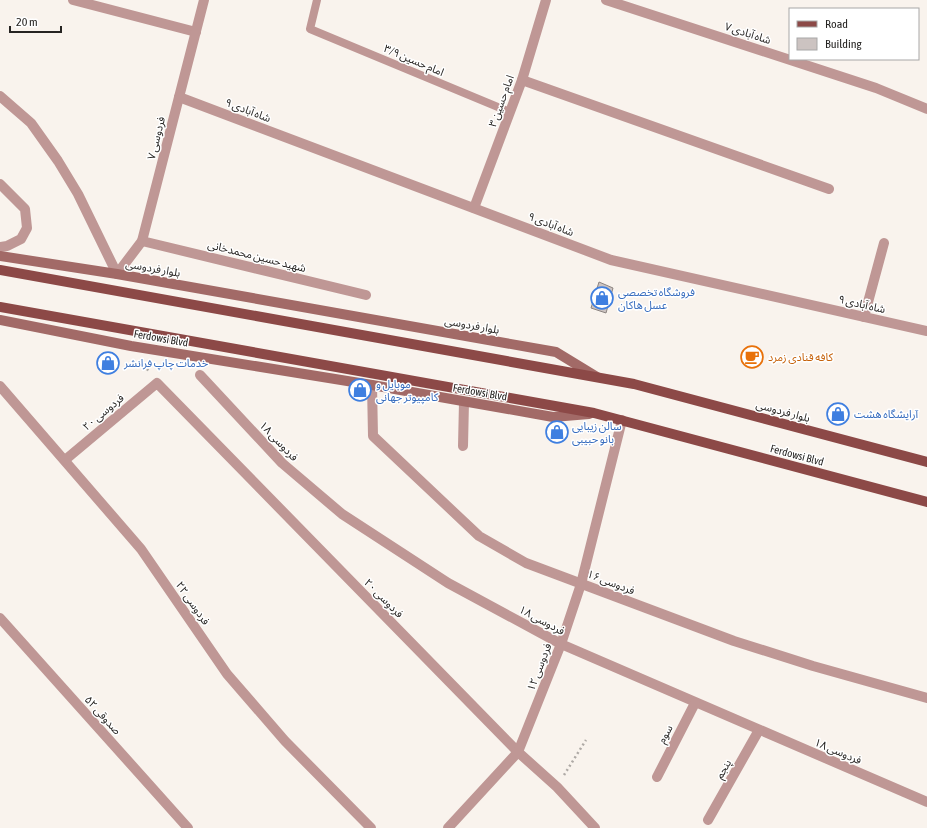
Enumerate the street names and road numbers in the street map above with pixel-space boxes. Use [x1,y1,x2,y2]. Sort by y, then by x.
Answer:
street label: شاه آبادی ۷ [723,20,773,47]
street label: امام حسین ۳/۹ [381,42,446,80]
street label: امام حسین ۳ [486,73,518,129]
street label: شاه آبادی ۹ [223,96,273,125]
street label: فردوسی ۷ [145,115,168,161]
street label: شاه آبادی ۹ [526,210,576,239]
street label: شهید حسین محمدخانی [206,238,308,275]
street label: بلوار فردوسی [124,257,181,280]
street label: شاه آبادی ۹ [837,293,887,316]
street label: بلوار فردوسی [443,314,500,337]
street label: Ferdowsi Blvd [133,327,189,349]
street label: Ferdowsi Blvd [452,381,508,403]
street label: فردوسی ۲۰ [80,391,127,433]
street label: بلوار فردوسی [754,398,811,425]
street label: فردوسی ۱۸ [257,419,301,464]
street label: Ferdowsi Blvd [769,442,825,468]
street label: فردوسی ۱۶ [585,567,637,598]
street label: فردوسی ۲۰ [361,576,406,621]
street label: فردوسی ۲۲ [173,579,212,628]
street label: فردوسی ۱۸ [517,603,567,638]
street label: فردوسی ۱۲ [524,641,555,693]
street label: صدوقی ۵۲ [82,693,123,737]
street label: سوم [655,722,677,746]
street label: فردوسی ۱۸ [812,736,863,767]
street label: پنجم [713,757,736,782]

